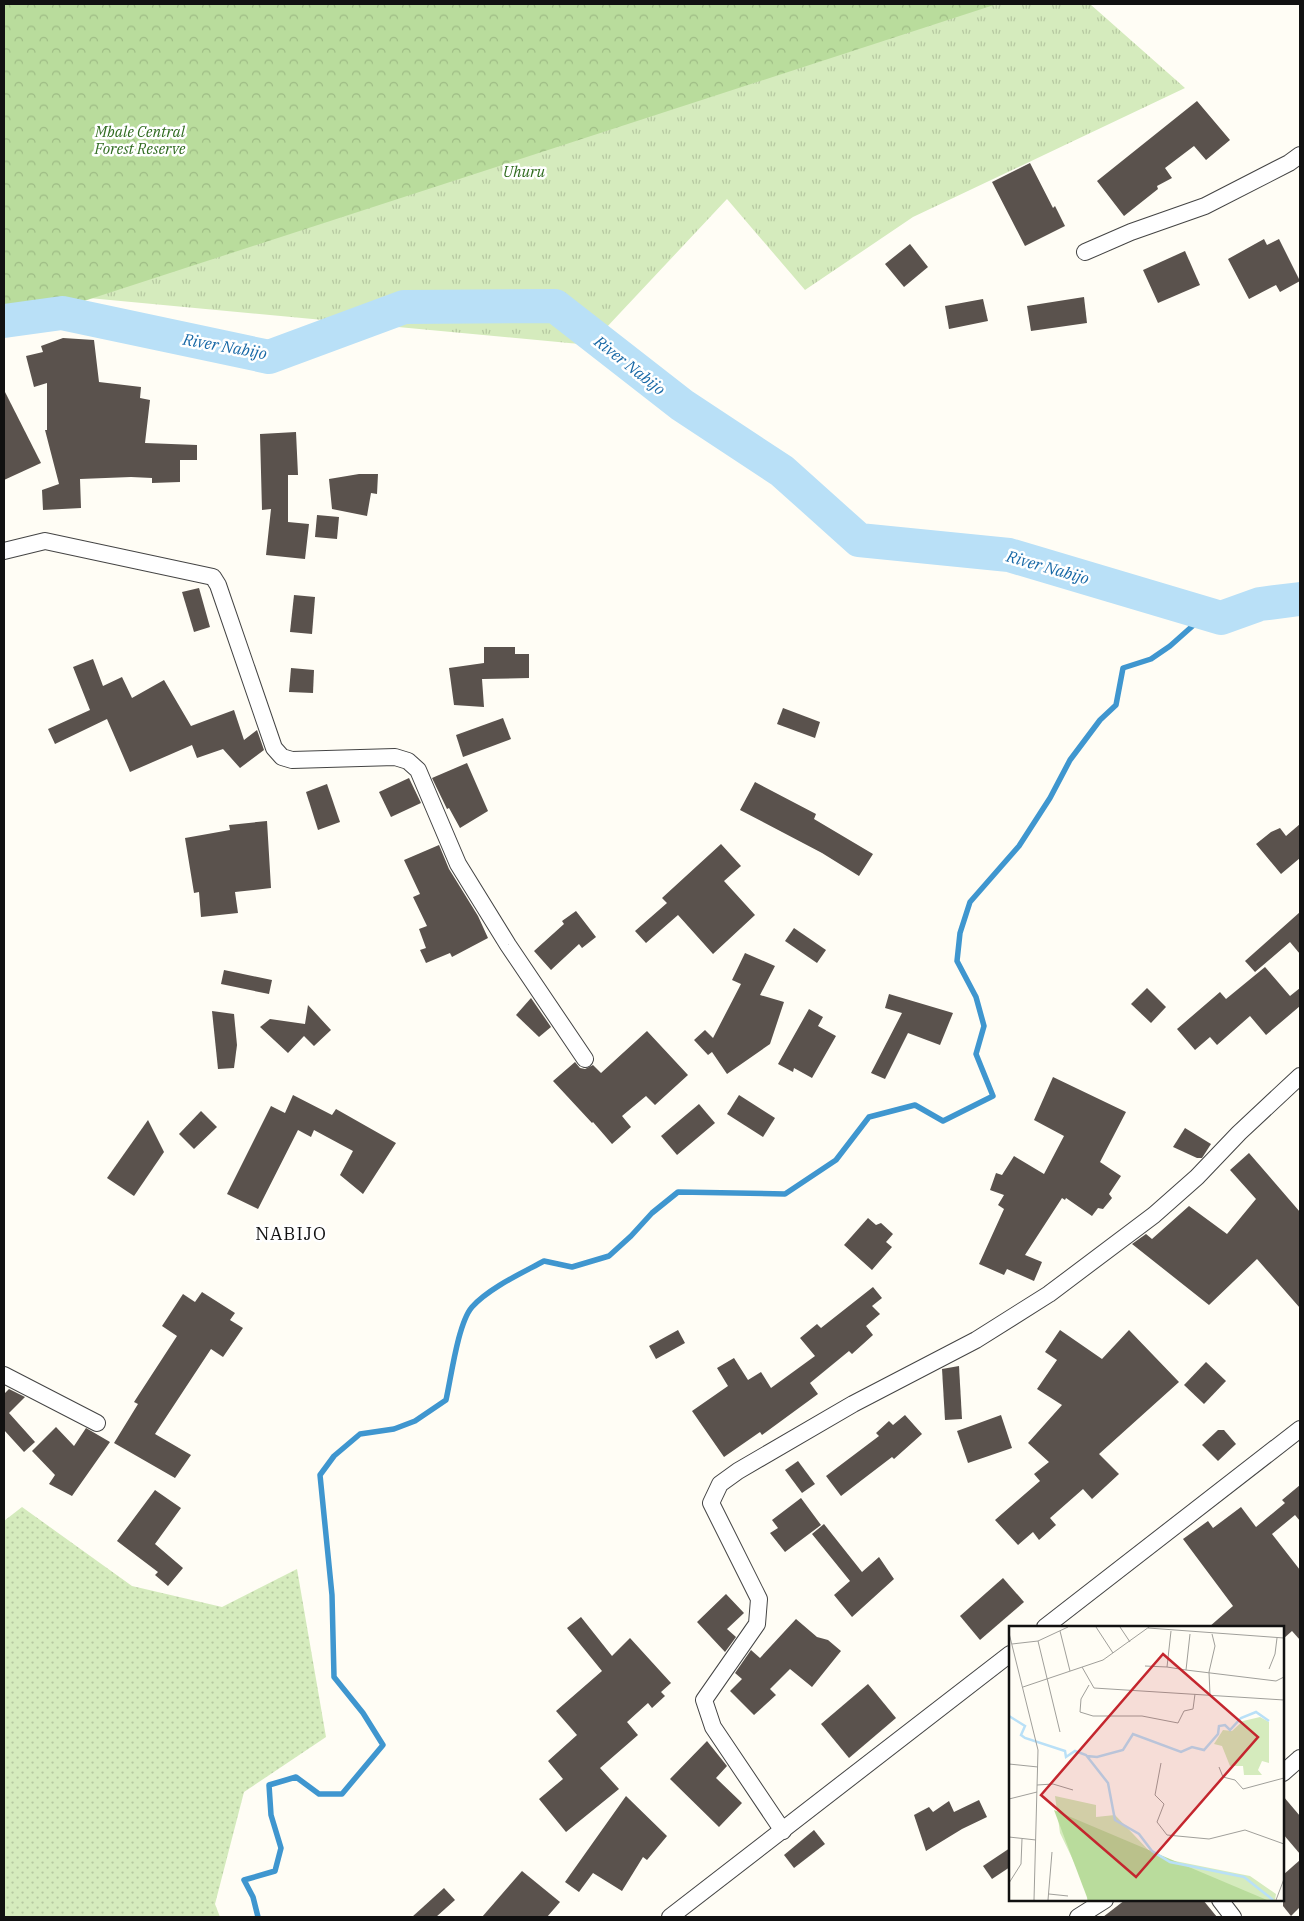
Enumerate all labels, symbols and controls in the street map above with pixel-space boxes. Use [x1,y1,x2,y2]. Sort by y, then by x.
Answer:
park label: Mbale Central Forest Reserve [94,122,186,158]
park label: Uhuru [503,162,545,181]
water label: River Nabijo [181,329,269,363]
water label: River Nabijo [590,330,670,399]
water label: River Nabijo [1004,545,1092,588]
district label: NABIJO [255,1222,327,1245]
inset map [1009,1626,1284,1901]

